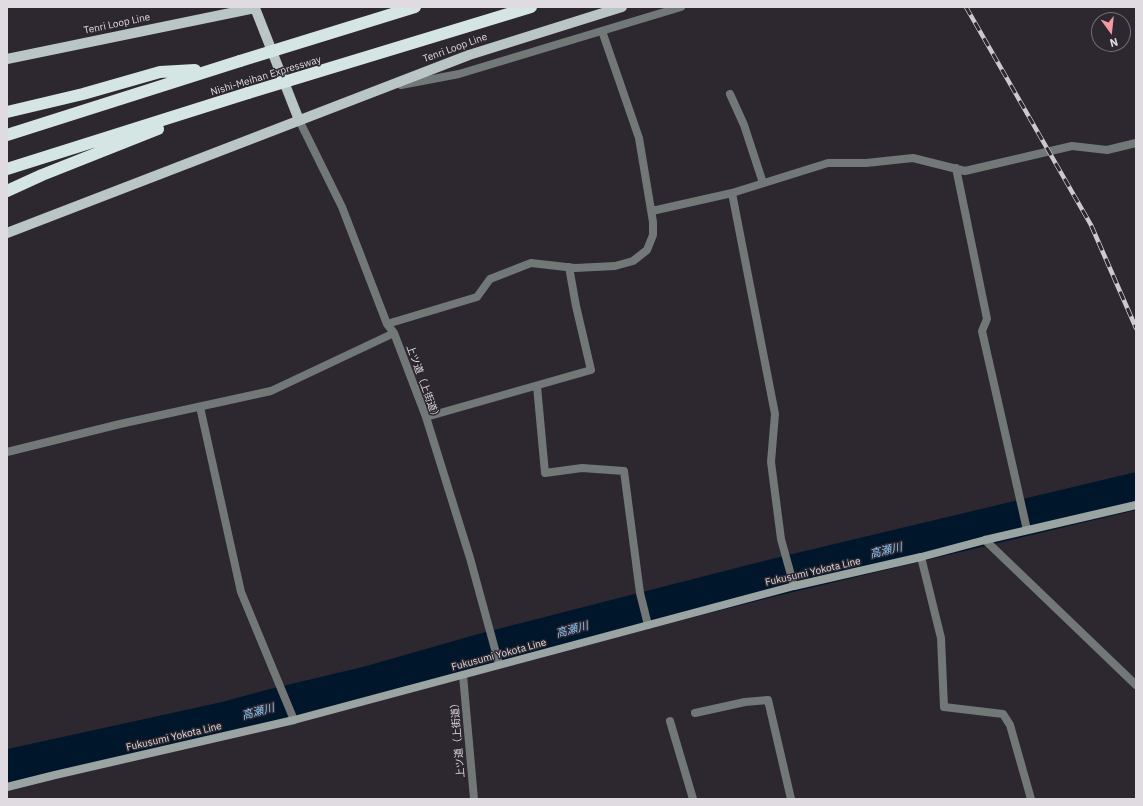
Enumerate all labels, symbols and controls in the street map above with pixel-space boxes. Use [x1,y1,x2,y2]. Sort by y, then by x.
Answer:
street label: Tenri Loop Line [83,11,151,37]
north arrow [1091,12,1131,52]
street label: Tenri Loop Line [421,31,489,65]
text: N [1108,35,1120,50]
street label: Nishi-Meihan Expressway [209,53,323,99]
street label: 上ツ道（上街道） [404,343,442,423]
water label: 高瀬川 [868,541,904,561]
street label: Fukusumi Yokota Line [764,555,862,589]
water label: 高瀬川 [554,619,590,641]
street label: Fukusumi Yokota Line [450,637,548,673]
street label: 上ツ道（上街道） [449,698,467,778]
water label: 高瀬川 [240,701,276,723]
street label: Fukusumi Yokota Line [125,720,223,754]

